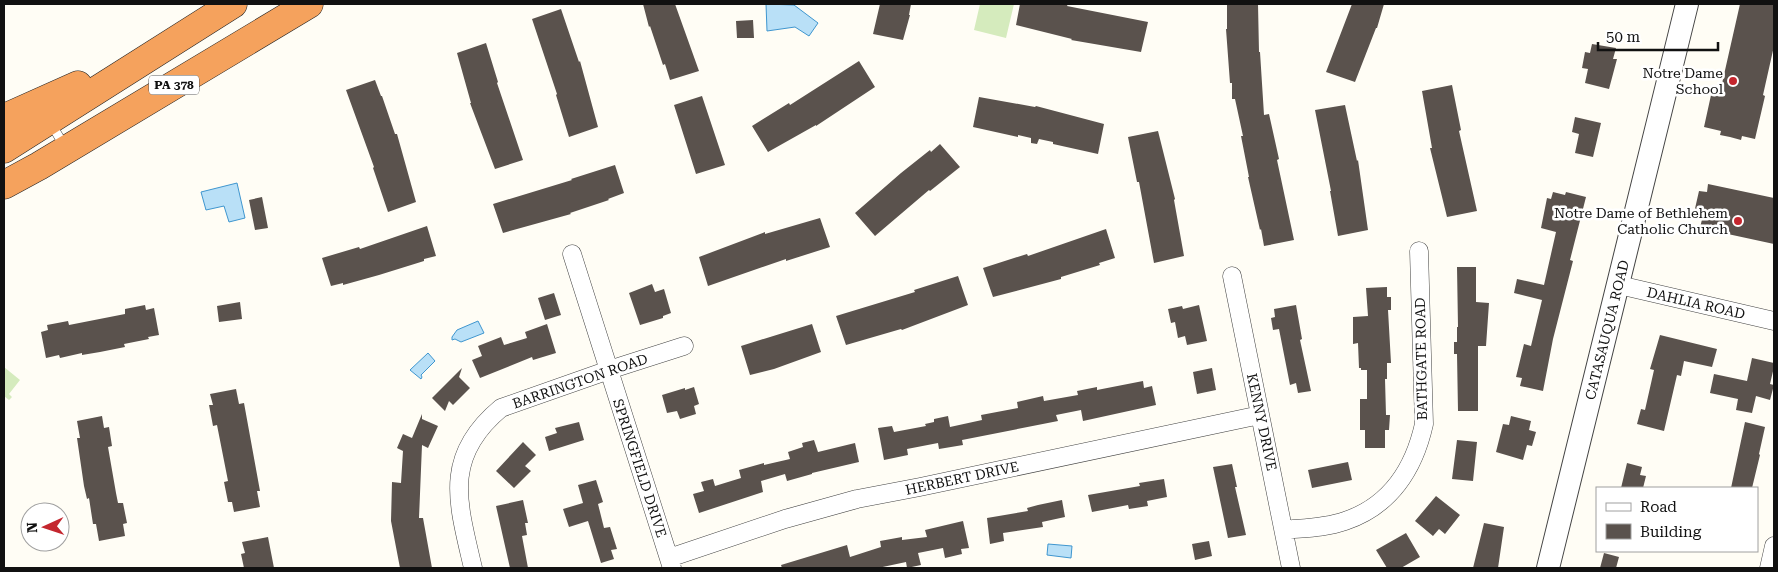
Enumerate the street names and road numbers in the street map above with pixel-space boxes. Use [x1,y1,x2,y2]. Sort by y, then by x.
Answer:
road number: PA 378 [149,76,199,94]
street label: CATASAUQUA ROAD [1582,258,1632,402]
street label: DAHLIA ROAD [1645,284,1747,322]
street label: BATHGATE ROAD [1412,297,1430,421]
street label: BARRINGTON ROAD [510,350,650,412]
street label: KENNY DRIVE [1244,372,1280,472]
street label: SPRINGFIELD DRIVE [610,397,670,539]
street label: HERBERT DRIVE [904,458,1020,498]

